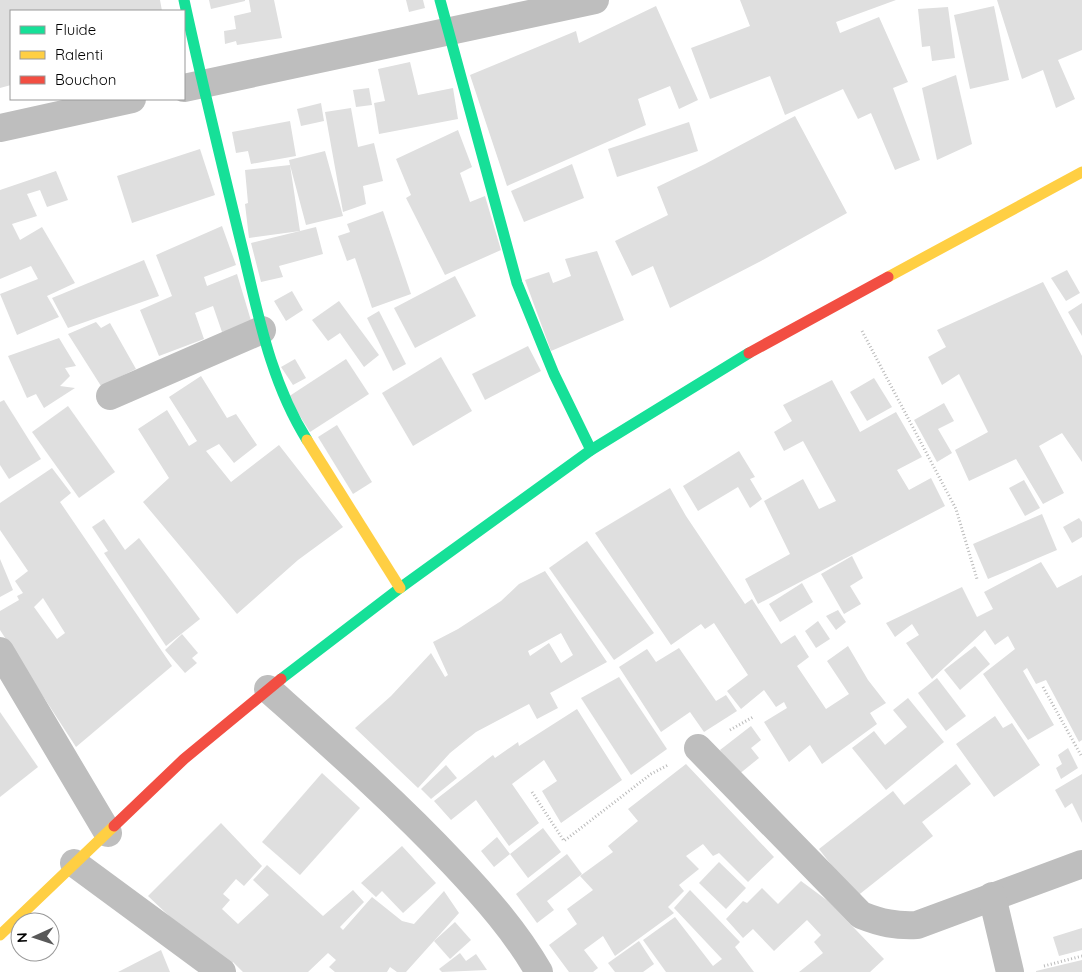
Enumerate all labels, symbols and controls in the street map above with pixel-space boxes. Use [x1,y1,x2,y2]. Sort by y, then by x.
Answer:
legend [10,10,185,100]
text: Fluide [55,20,96,39]
text: Ralenti [55,45,103,64]
text: Bouchon [55,70,116,89]
north arrow [10,912,60,962]
text: N [13,932,31,943]

